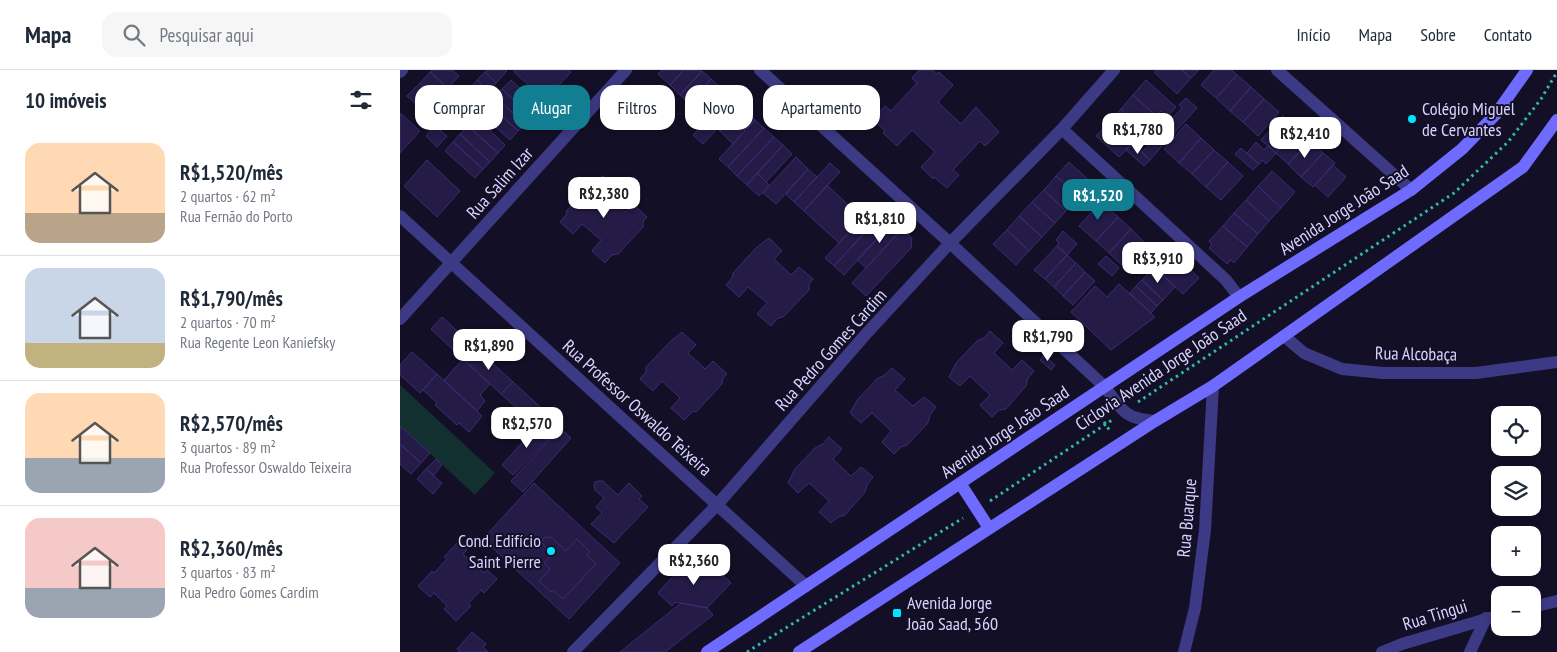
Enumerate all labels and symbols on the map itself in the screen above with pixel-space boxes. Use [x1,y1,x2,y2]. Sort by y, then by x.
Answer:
place label: Colégio Miguel de Cervantes [1422,97,1516,141]
pin: R$1,780 [1092,112,1184,155]
marker: Colégio Miguel de Cervantes [1406,113,1418,125]
pin: R$2,410 [1259,116,1351,159]
street label: Rua Salim Izar [461,142,538,223]
street label: Avenida Jorge João Saad [1275,159,1413,260]
pin: R$2,380 [558,176,650,219]
pin: R$1,520 [1052,178,1144,221]
pin: R$1,810 [834,202,926,244]
pin: R$3,910 [1112,242,1204,284]
street label: Rua Pedro Gomes Cardim [770,284,891,415]
street label: Ciclovia Avenida Jorge João Saad [1071,304,1251,435]
pin: R$1,790 [1002,320,1094,362]
pin: R$1,890 [443,328,535,371]
street label: Rua Professor Oswaldo Teixeira [558,334,717,481]
street label: Rua Alcobaça [1375,341,1457,366]
street label: Avenida Jorge João Saad [936,380,1073,483]
pin: R$2,570 [481,406,573,449]
street label: Rua Buarque [1172,478,1201,558]
place label: Cond. Edifício Saint Pierre [458,529,541,573]
pin: R$2,360 [648,544,740,586]
marker: Cond. Edifício Saint Pierre [545,545,557,557]
place label: Avenida Jorge João Saad, 560 [906,591,998,635]
street label: Rua Tingui [1400,594,1470,635]
marker: Avenida Jorge João Saad, 560 [891,607,903,619]

